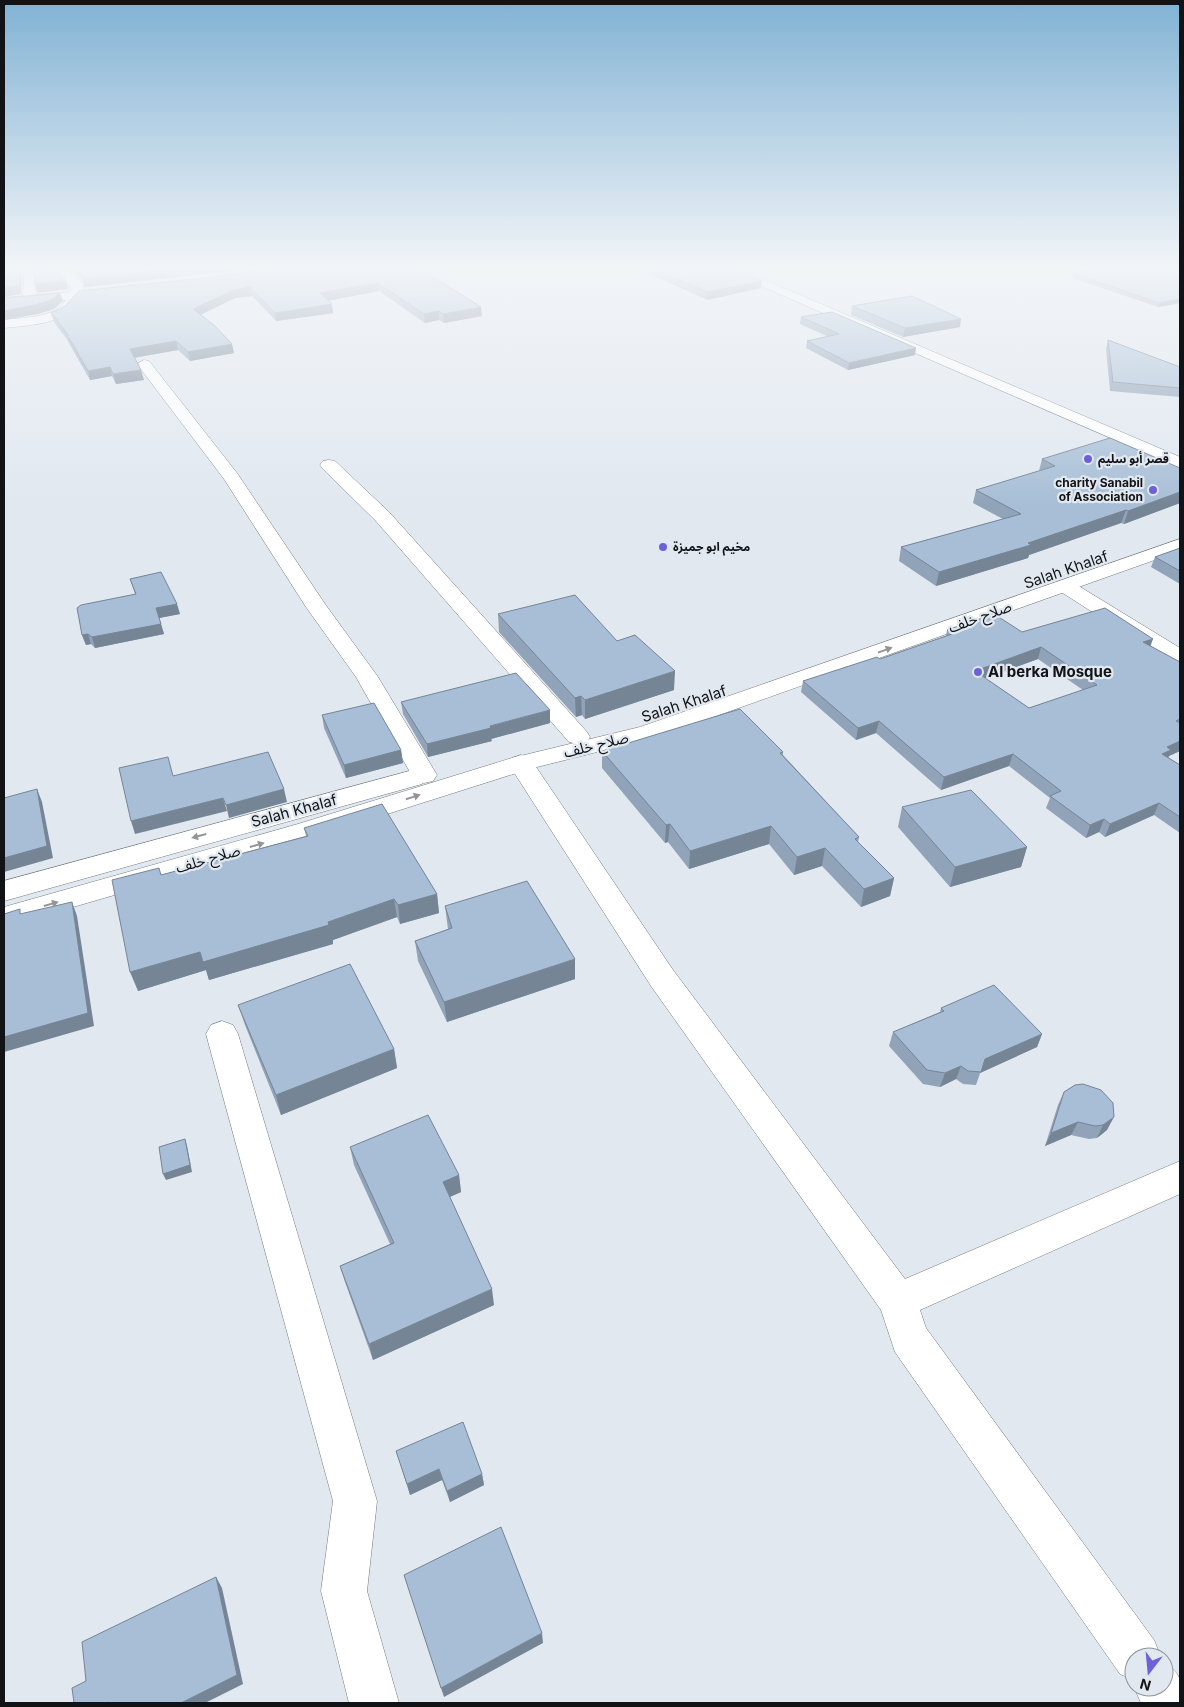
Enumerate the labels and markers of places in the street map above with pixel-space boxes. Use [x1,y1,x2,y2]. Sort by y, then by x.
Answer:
place label: قصر أبو سليم [1098,451,1169,468]
marker: قصر أبو سليم [1082,453,1094,465]
place label: charity Sanabil of Association [1055,475,1143,504]
marker: charity Sanabil of Association [1147,484,1159,496]
place label: مخيم ابو جميزة [673,539,750,556]
marker: مخيم ابو جميزة [657,541,669,553]
place label: Al berka Mosque [988,662,1112,681]
marker: Al berka Mosque [972,666,984,678]

